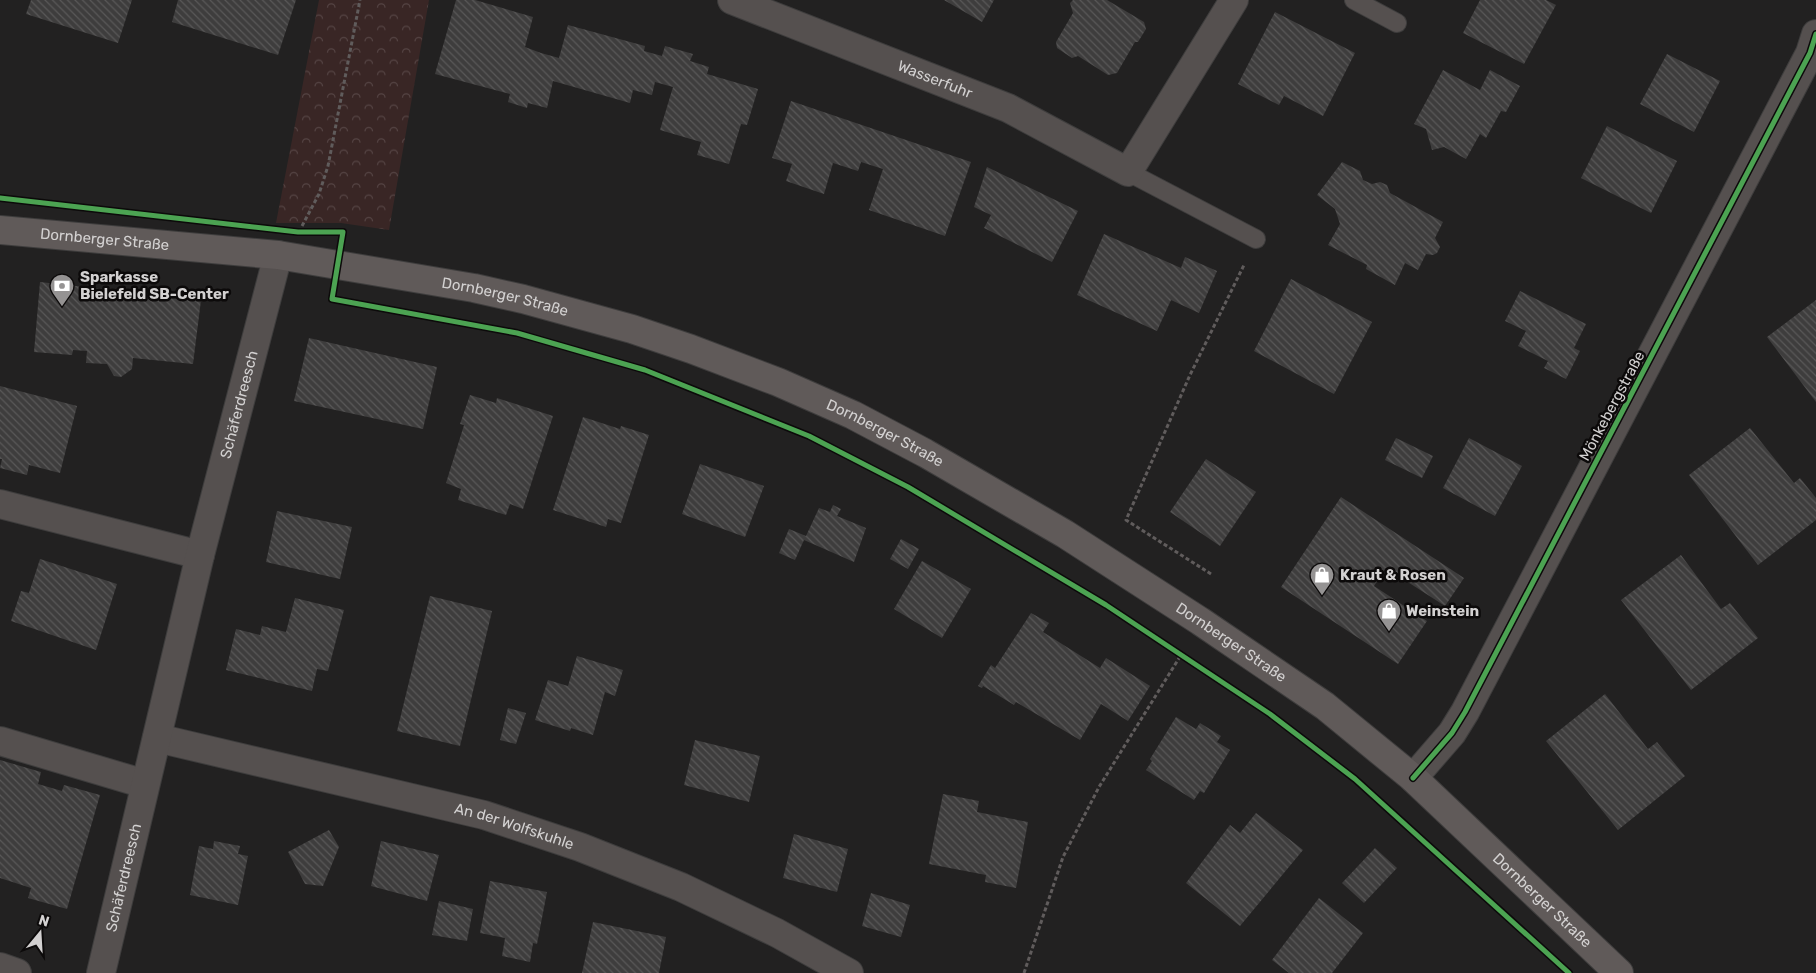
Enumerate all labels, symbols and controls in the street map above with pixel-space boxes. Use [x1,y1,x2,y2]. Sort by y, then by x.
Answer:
street label: Wasserfuhr [895,57,975,102]
street label: Dornberger Straße [39,225,170,254]
place label: Sparkasse Bielefeld SB-Center [80,268,229,303]
bank icon: Sparkasse Bielefeld SB-Center [49,273,75,307]
street label: Dornberger Straße [440,274,570,320]
street label: Mönkebergstraße [1575,348,1649,464]
street label: Schäferdreesch [216,349,262,461]
street label: Dornberger Straße [824,395,947,471]
shop icon: Kraut & Rosen [1309,562,1335,596]
place label: Kraut & Rosen [1340,566,1446,584]
shop icon: Weinstein [1376,598,1402,632]
street label: Dornberger Straße [1173,599,1290,686]
place label: Weinstein [1406,602,1479,620]
street label: An der Wolfskuhle [453,799,576,853]
street label: Schäferdreesch [102,822,145,934]
street label: Dornberger Straße [1489,849,1595,951]
north arrow [15,908,65,958]
text: N [36,911,51,931]

